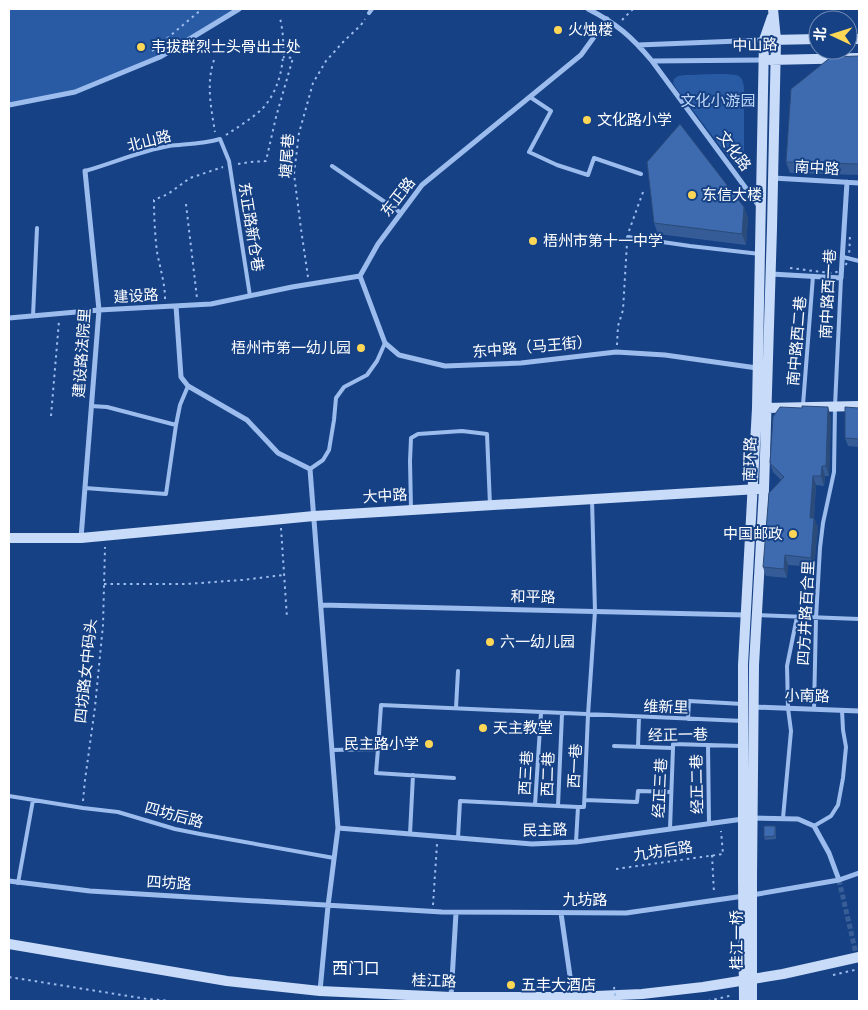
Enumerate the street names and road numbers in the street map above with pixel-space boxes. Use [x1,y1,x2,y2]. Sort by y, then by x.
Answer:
street label: 中山路 [732,36,778,54]
street label: 北山路 [125,127,173,155]
street label: 文化路 [713,128,755,174]
street label: 塘尾巷 [276,133,298,179]
street label: 南中路 [794,158,840,178]
street label: 东正路 [377,174,419,220]
street label: 东正路新仓巷 [235,181,267,273]
street label: 南中路西一巷 [817,249,839,339]
street label: 建设路 [113,286,159,306]
street label: 南中路西二巷 [784,295,810,387]
street label: 建设路法院里 [70,307,94,399]
street label: 东中路（马王街） [471,333,593,361]
street label: 南环路 [740,436,760,482]
street label: 大中路 [362,485,408,507]
street label: 四方井路百合里 [794,560,818,666]
street label: 和平路 [510,588,556,606]
street label: 四坊路女中码头 [72,618,100,724]
street label: 小南路 [784,687,830,705]
street label: 维新里 [643,697,689,717]
street label: 经正一巷 [648,725,708,745]
street label: 西一巷 [565,743,585,789]
street label: 西三巷 [516,750,536,796]
street label: 西二巷 [538,751,558,797]
street label: 经正二巷 [687,754,707,814]
street label: 经正三巷 [649,758,671,818]
street label: 四坊后路 [143,799,205,831]
street label: 民主路 [522,821,568,839]
street label: 九坊后路 [632,838,694,864]
street label: 四坊路 [146,873,192,893]
street label: 九坊路 [562,891,608,909]
street label: 桂江一桥 [728,910,746,970]
street label: 桂江路 [411,971,457,991]

